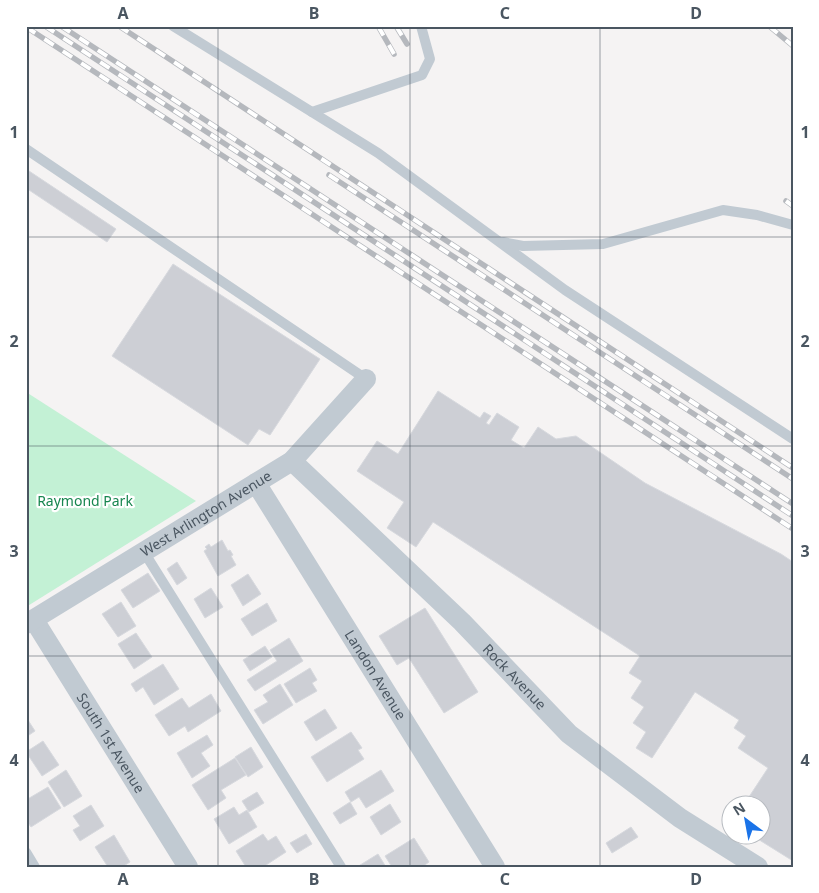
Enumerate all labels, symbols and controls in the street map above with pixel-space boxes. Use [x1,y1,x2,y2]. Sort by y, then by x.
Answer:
text: A [117,2,129,24]
text: B [309,2,319,24]
text: C [500,2,510,24]
text: D [690,2,702,24]
text: 1 [9,121,19,143]
text: 1 [800,121,810,143]
text: 2 [9,330,19,352]
text: 2 [800,330,810,352]
street label: West Arlington Avenue [137,466,275,561]
park label: Raymond Park [37,491,133,510]
text: 3 [9,540,19,562]
text: 3 [800,540,810,562]
street label: Landon Avenue [341,626,411,723]
street label: Rock Avenue [479,639,551,714]
street label: South 1st Avenue [73,689,150,797]
text: 4 [9,749,19,771]
text: 4 [800,749,810,771]
north arrow [722,796,772,846]
text: N [729,797,749,820]
text: A [117,868,129,890]
text: B [309,868,319,890]
text: C [500,868,510,890]
text: D [690,868,702,890]

